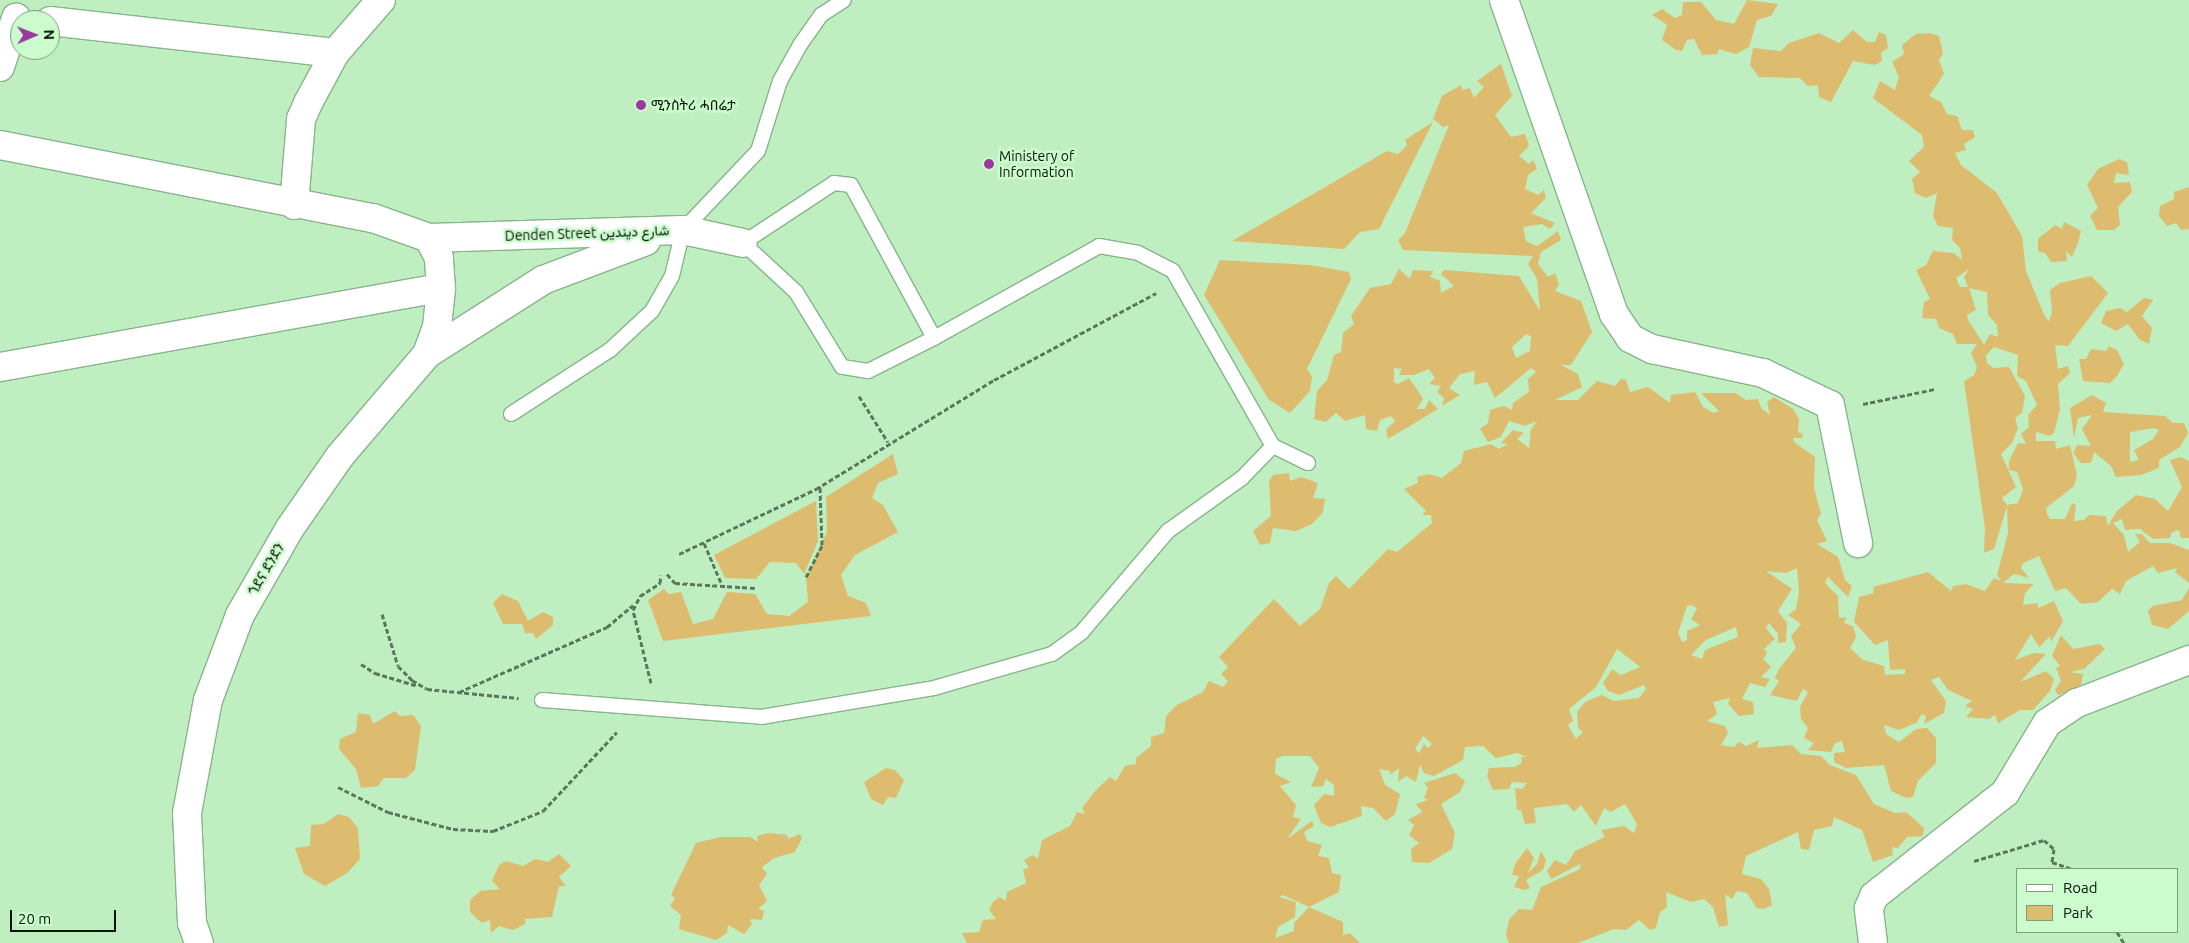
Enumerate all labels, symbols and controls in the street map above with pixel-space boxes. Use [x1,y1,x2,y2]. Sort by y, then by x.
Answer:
north arrow [10,10,60,60]
text: N [41,29,57,40]
place label: ሚንስትሪ ሓበሬታ [651,97,736,113]
marker: ሚንስትሪ ሓበሬታ [635,99,647,111]
place label: Ministery of Information [999,148,1074,180]
marker: Ministery of Information [983,158,995,170]
street label: Denden Street شارع ديندين [504,222,670,244]
street label: ጎደና ደንደን [244,540,288,598]
legend [2016,868,2179,933]
text: Road [2063,879,2098,896]
scale bar [12,900,119,932]
text: Park [2063,904,2093,921]
text: 20 m [18,910,51,927]

